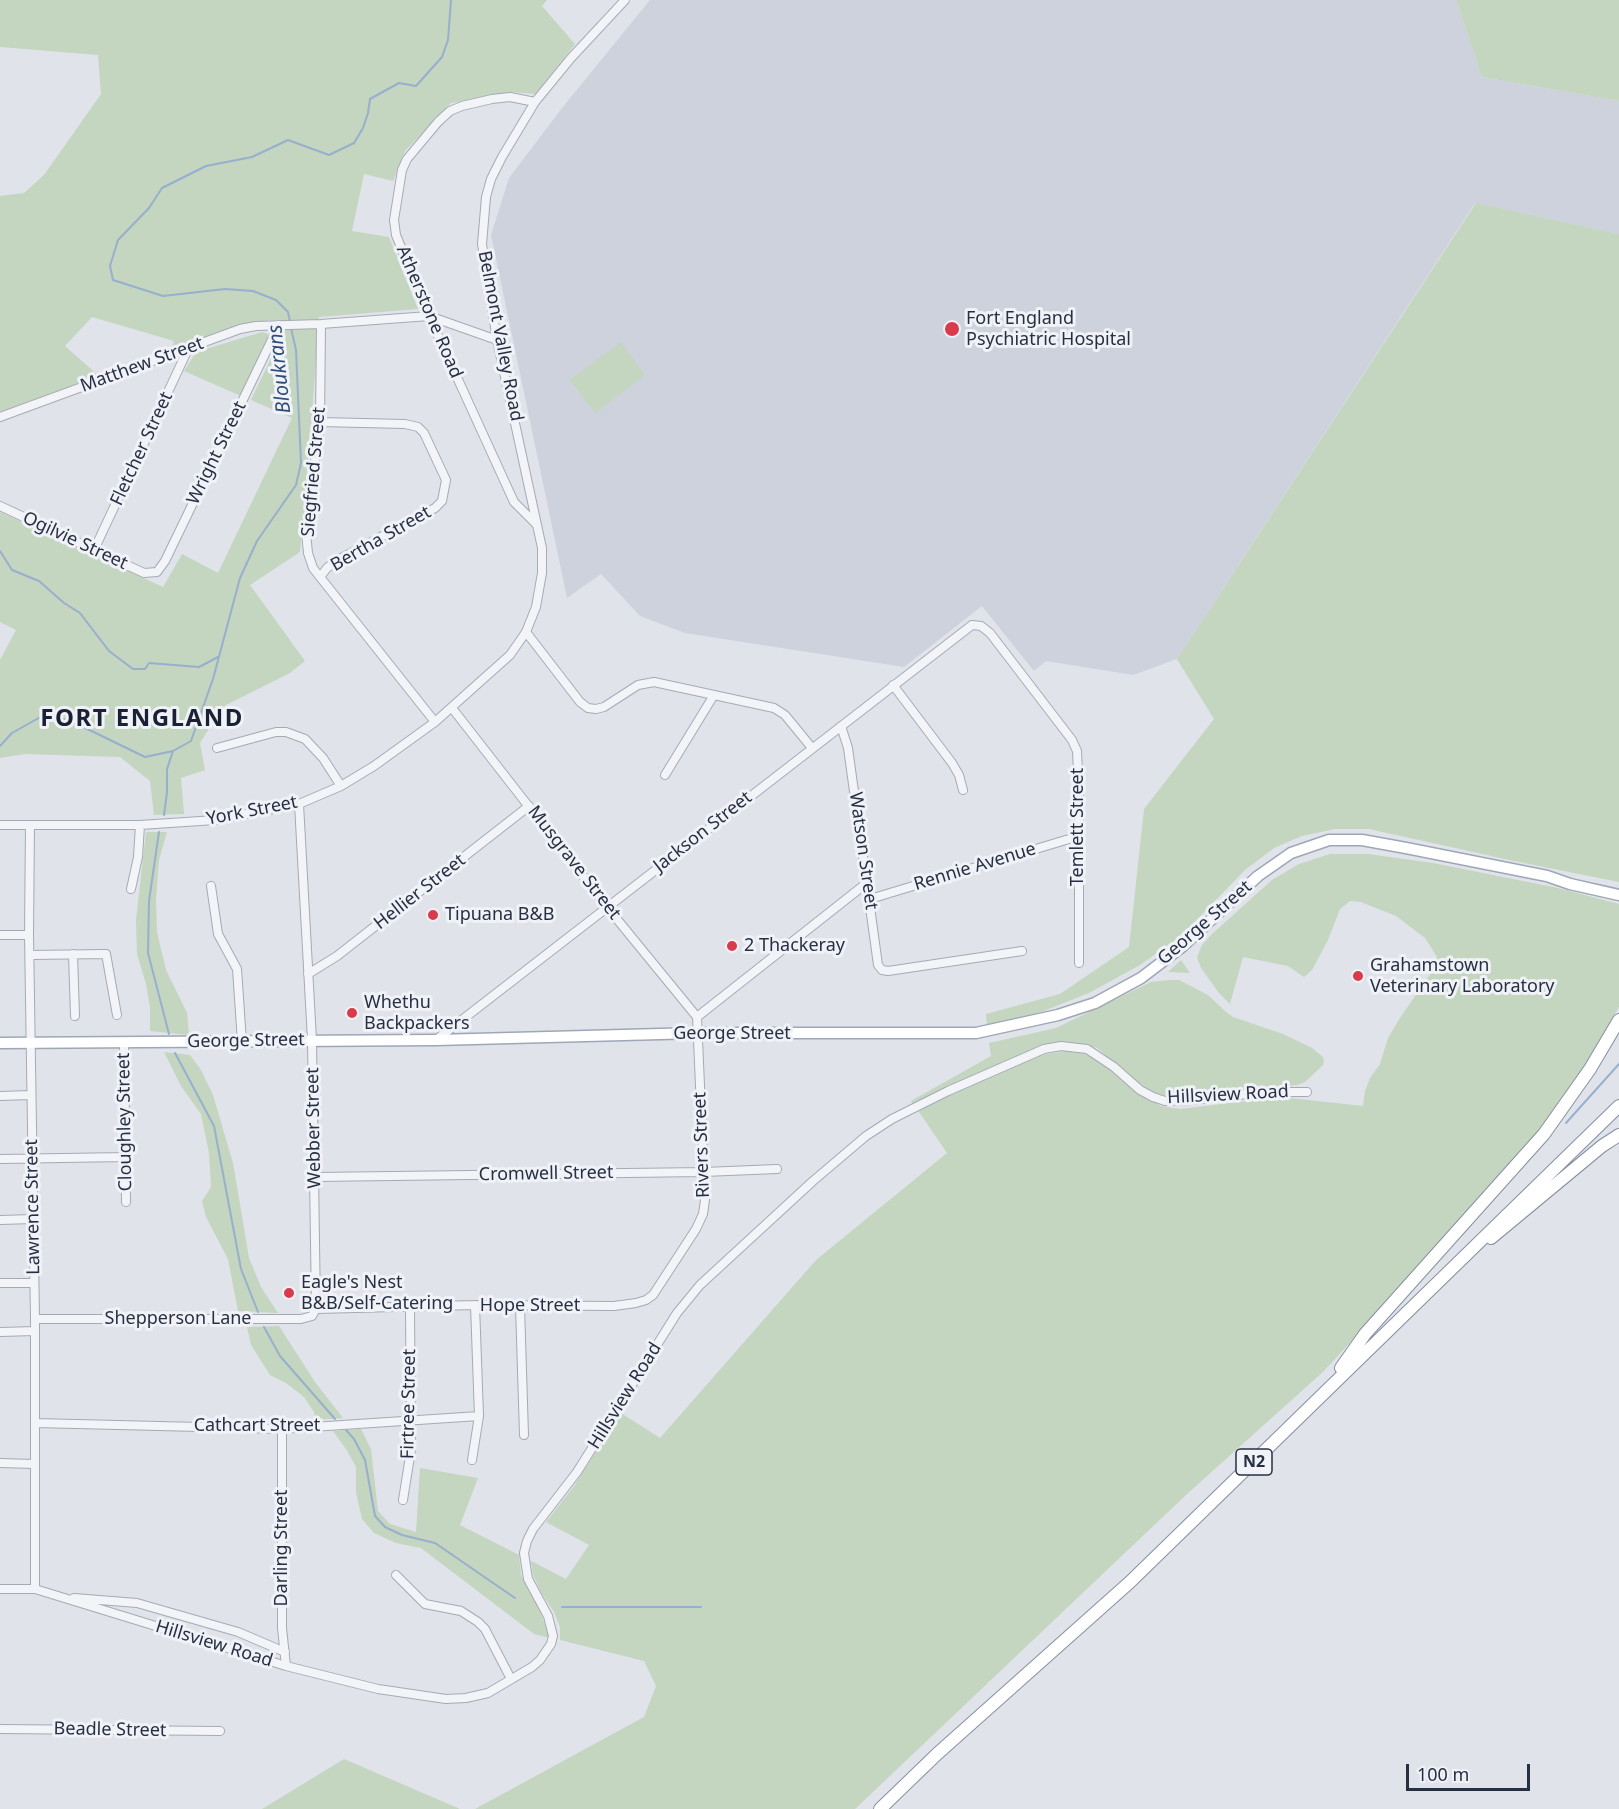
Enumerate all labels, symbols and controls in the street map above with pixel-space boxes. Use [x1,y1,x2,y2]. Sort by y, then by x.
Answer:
street label: Atherstone Road [391,242,467,382]
street label: Belmont Valley Road [473,249,527,423]
place label: Fort England Psychiatric Hospital [966,308,1131,350]
marker: Fort England Psychiatric Hospital [943,320,961,338]
water label: Bloukrans [263,323,297,415]
street label: Matthew Street [77,333,207,397]
street label: Fletcher Street [106,389,178,509]
street label: Wright Street [183,398,251,508]
street label: Siegfried Street [298,406,330,538]
street label: Bertha Street [327,502,435,576]
street label: Ogilvie Street [19,507,131,575]
district label: FORT ENGLAND [40,705,244,733]
street label: Temlett Street [1067,768,1089,886]
street label: Jackson Street [650,787,756,877]
street label: Watson Street [844,791,882,911]
street label: York Street [205,792,299,830]
street label: Musgrave Street [523,802,625,924]
street label: Rennie Avenue [911,838,1039,896]
street label: Hellier Street [370,850,470,934]
street label: George Street [1154,876,1256,970]
place label: Tipuana B&B [445,904,554,926]
marker: Tipuana B&B [426,908,440,922]
place label: 2 Thackeray [744,935,845,957]
marker: 2 Thackeray [725,939,739,953]
place label: Grahamstown Veterinary Laboratory [1370,955,1554,998]
marker: Grahamstown Veterinary Laboratory [1351,969,1365,983]
place label: Whethu Backpackers [364,992,470,1034]
marker: Whethu Backpackers [345,1006,359,1020]
street label: George Street [673,1023,791,1045]
street label: George Street [187,1029,305,1053]
street label: Cloughley Street [113,1052,137,1192]
street label: Webber Street [302,1067,326,1189]
street label: Hillsview Road [1167,1081,1289,1109]
street label: Rivers Street [689,1092,715,1198]
street label: Lawrence Street [21,1139,45,1275]
street label: Cromwell Street [478,1162,614,1186]
place label: Eagle's Nest B&B/Self-Catering [301,1272,453,1314]
marker: Eagle's Nest B&B/Self-Catering [282,1286,296,1300]
street label: Hope Street [480,1295,580,1317]
street label: Shepperson Lane [104,1308,252,1330]
street label: Hillsview Road [584,1339,666,1453]
street label: Firtree Street [397,1349,421,1459]
street label: Cathcart Street [194,1415,320,1437]
road number: N2 [1236,1449,1272,1475]
street label: Darling Street [271,1489,293,1607]
street label: Hillsview Road [153,1616,275,1672]
street label: Beadle Street [53,1718,167,1742]
scale bar [1409,1752,1534,1790]
text: 100 m [1417,1762,1469,1786]

